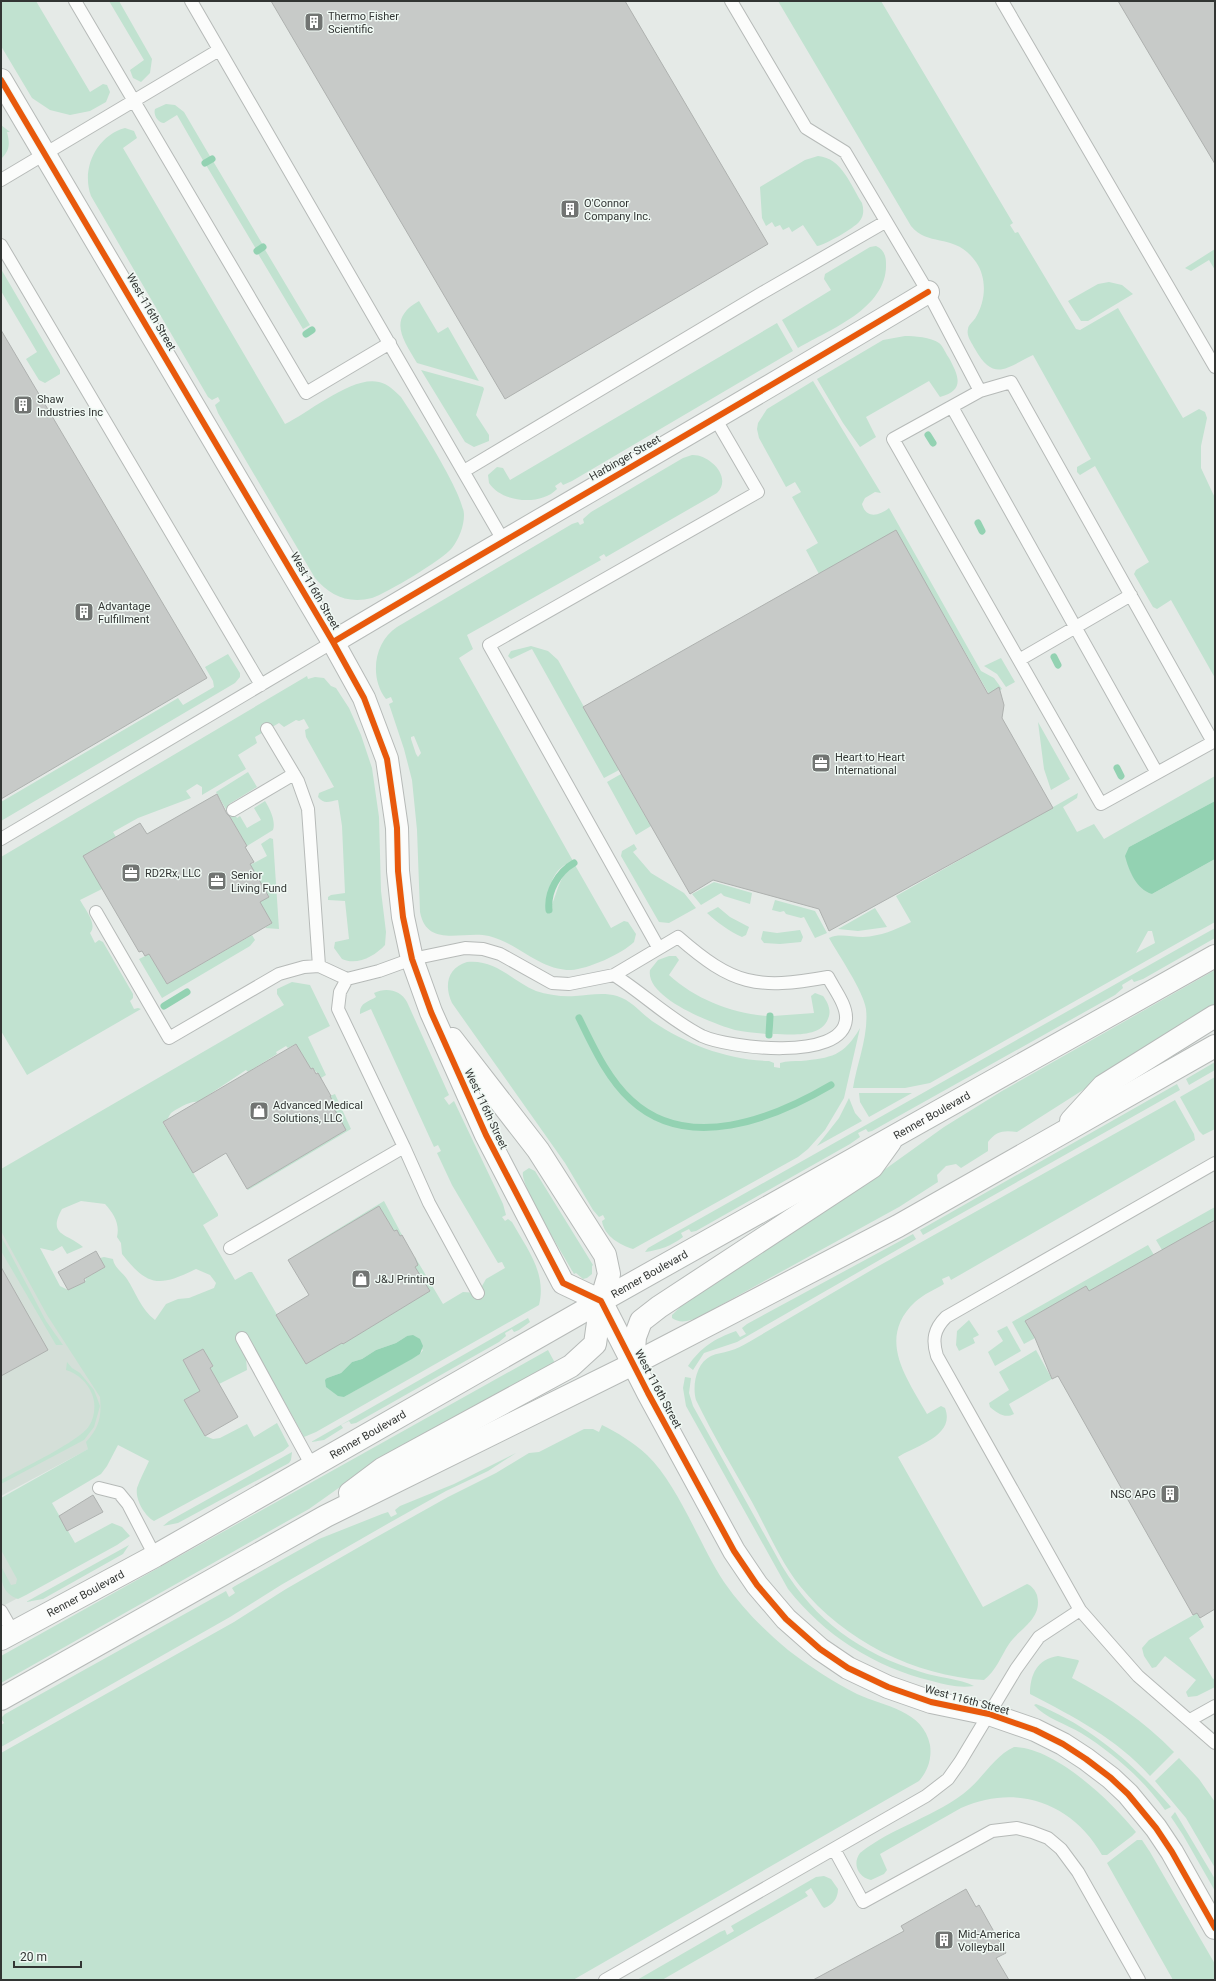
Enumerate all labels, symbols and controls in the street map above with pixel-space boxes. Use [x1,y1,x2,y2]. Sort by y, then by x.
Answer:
place label: Thermo Fisher Scientific [328,10,399,36]
building icon: Thermo Fisher Scientific [303,11,325,33]
place label: O'Connor Company Inc. [584,197,651,223]
building icon: O'Connor Company Inc. [559,198,581,220]
street label: West 116th Street [124,271,179,353]
place label: Shaw Industries Inc [37,393,103,419]
building icon: Shaw Industries Inc [12,394,34,416]
street label: Harbinger Street [587,432,663,484]
street label: West 116th Street [288,550,343,632]
place label: Advantage Fulfillment [98,600,150,626]
building icon: Advantage Fulfillment [73,601,95,623]
place label: Heart to Heart International [835,751,905,777]
office icon: Heart to Heart International [810,752,832,774]
office icon: RD2Rx, LLC [120,862,142,884]
place label: RD2Rx, LLC [145,867,201,880]
place label: Senior Living Fund [231,869,287,895]
office icon: Senior Living Fund [206,870,228,892]
street label: West 116th Street [462,1067,511,1152]
street label: Renner Boulevard [891,1088,972,1142]
place label: Advanced Medical Solutions, LLC [273,1099,363,1125]
shop icon: Advanced Medical Solutions, LLC [248,1100,270,1122]
street label: Renner Boulevard [609,1247,690,1301]
shop icon: J&J Printing [350,1268,372,1290]
place label: J&J Printing [375,1273,435,1286]
street label: West 116th Street [632,1347,684,1431]
street label: Renner Boulevard [327,1407,408,1461]
building icon: NSC APG [1159,1483,1181,1505]
place label: NSC APG [1110,1488,1156,1501]
street label: Renner Boulevard [45,1567,126,1620]
street label: West 116th Street [923,1682,1011,1718]
place label: Mid-America Volleyball [958,1928,1020,1954]
building icon: Mid-America Volleyball [933,1929,955,1951]
scale bar [14,1943,81,1969]
text: 20 m [20,1950,47,1964]

